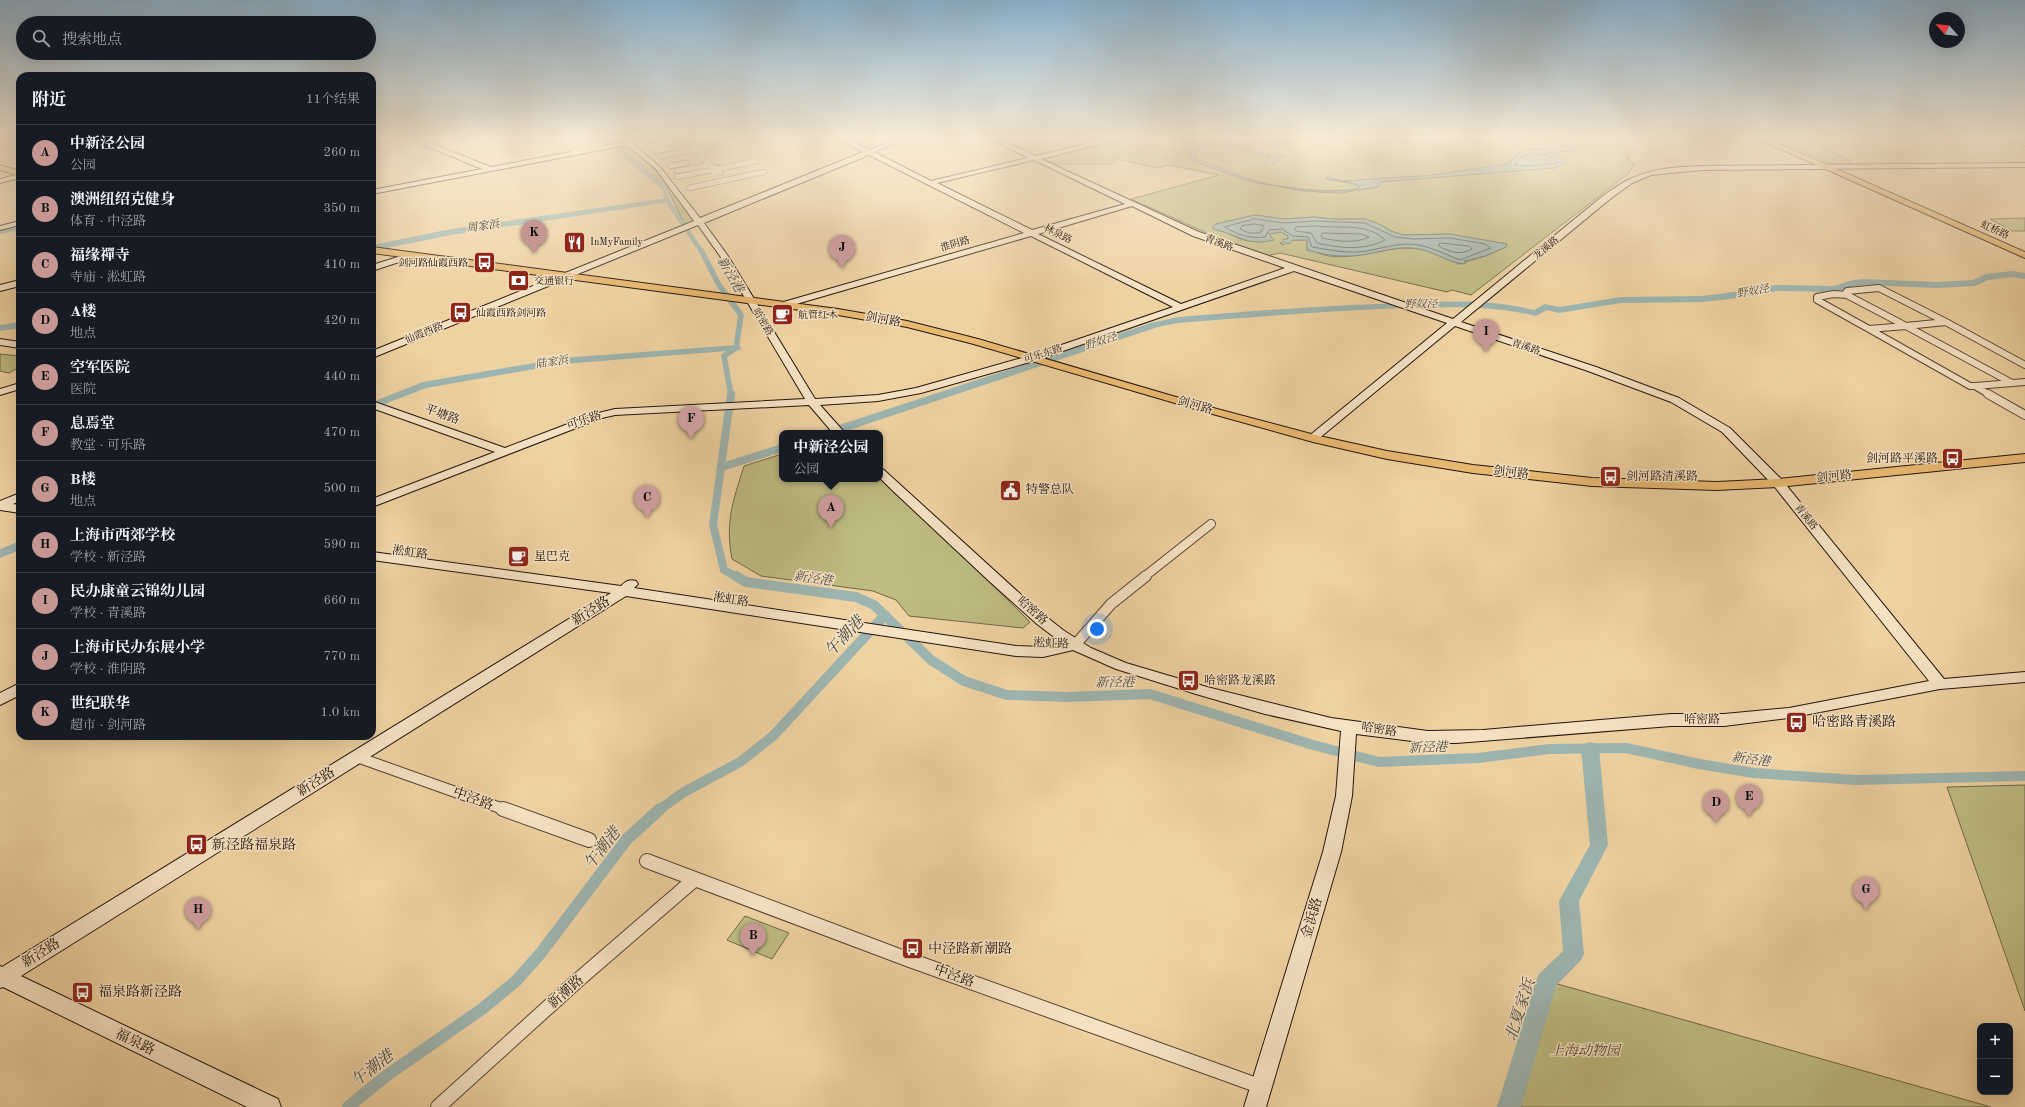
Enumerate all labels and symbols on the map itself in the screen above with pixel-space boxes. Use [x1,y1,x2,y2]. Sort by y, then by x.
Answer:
north arrow [1929,12,1965,48]
water label: 周家浜 [466,217,501,235]
street label: 虹桥路 [1979,218,2011,241]
pin: K [521,220,547,253]
street label: 林泉路 [1042,222,1074,245]
restaurant icon: InMyFamily [561,229,587,255]
street label: 青溪路 [1203,232,1235,253]
street label: 淮阴路 [939,234,971,253]
street label: 龙溪路 [1531,234,1561,261]
pin: J [829,235,855,268]
place label: InMyFamily [590,237,643,247]
bus stop icon: 剑河路仙霞西路 [471,250,497,276]
water label: 新泾港 [714,254,747,297]
place label: 剑河路仙霞西路 [398,257,468,268]
bank icon: 交通银行 [506,268,532,294]
place label: 交通银行 [534,275,574,286]
water label: 野奴泾 [1735,282,1771,300]
water label: 野奴泾 [1404,297,1439,311]
bus stop icon: 仙霞西路剑河路 [448,300,474,326]
cafe icon: 航管红木 [769,302,795,328]
street label: 哈密路 [751,306,776,337]
place label: 仙霞西路剑河路 [475,307,546,318]
place label: 航管红木 [798,309,838,320]
street label: 剑河路 [864,309,902,329]
pin: I [1473,319,1499,352]
street label: 仙霞西路 [402,320,444,346]
water label: 野奴泾 [1083,329,1119,352]
street label: 青溪路 [1510,337,1542,356]
street label: 可乐东路 [1022,342,1064,365]
water label: 陆家浜 [535,353,570,371]
street label: 剑河路 [1176,393,1215,417]
street label: 平塘路 [423,401,462,427]
pin: F [678,406,704,439]
street label: 可乐路 [564,408,603,432]
bus stop icon: 剑河路平溪路 [1940,446,1966,472]
place label: 剑河路平溪路 [1866,451,1938,465]
street label: 剑河路 [1492,463,1530,481]
bus stop icon: 剑河路清溪路 [1597,464,1623,490]
street label: 剑河路 [1815,467,1853,485]
place label: 剑河路清溪路 [1626,469,1698,483]
public building icon: 特警总队 [997,477,1023,503]
place label: 特警总队 [1026,482,1074,496]
pin: C [634,485,660,518]
pin: A [818,495,844,528]
street label: 青溪路 [1793,502,1820,532]
street label: 淞虹路 [391,543,429,561]
cafe icon: 星巴克 [505,544,531,570]
place label: 星巴克 [534,549,570,563]
water label: 新泾港 [793,569,835,588]
street label: 淞虹路 [712,589,750,609]
street label: 新泾路 [569,593,613,628]
street label: 哈密路 [1014,593,1051,627]
water label: 午潮港 [821,611,869,660]
your location [1087,619,1107,639]
street label: 淞虹路 [1033,635,1069,651]
bus stop icon: 哈密路龙溪路 [1175,668,1201,694]
place label: 哈密路龙溪路 [1204,673,1276,687]
water label: 新泾港 [1095,675,1137,690]
bus stop icon: 哈密路青溪路 [1784,709,1810,735]
street label: 哈密路 [1684,712,1720,726]
place label: 哈密路青溪路 [1812,714,1896,729]
street label: 哈密路 [1360,719,1398,739]
water label: 新泾港 [1408,740,1450,755]
water label: 新泾港 [1731,750,1773,769]
street label: 新泾路 [294,764,338,799]
street label: 中泾路 [451,784,495,813]
pin: E [1736,784,1762,817]
pin: D [1703,790,1729,823]
water label: 午潮港 [580,822,625,873]
bus stop icon: 新泾路福泉路 [184,832,210,858]
place label: 新泾路福泉路 [212,837,296,852]
pin: G [1853,877,1879,910]
street label: 金浜路 [1298,896,1325,940]
pin: H [185,897,211,930]
pin: B [740,923,766,956]
street label: 新泾路 [19,935,63,970]
bus stop icon: 中泾路新潮路 [899,936,925,962]
place label: 中泾路新潮路 [928,941,1012,956]
street label: 中泾路 [932,961,976,990]
street label: 新潮路 [545,972,586,1011]
water label: 北夏家浜 [1502,975,1539,1043]
bus stop icon: 福泉路新泾路 [69,979,95,1005]
place label: 福泉路新泾路 [98,984,182,999]
street label: 福泉路 [113,1026,157,1057]
park label: 上海动物园 [1550,1043,1622,1058]
water label: 午潮港 [348,1045,398,1090]

